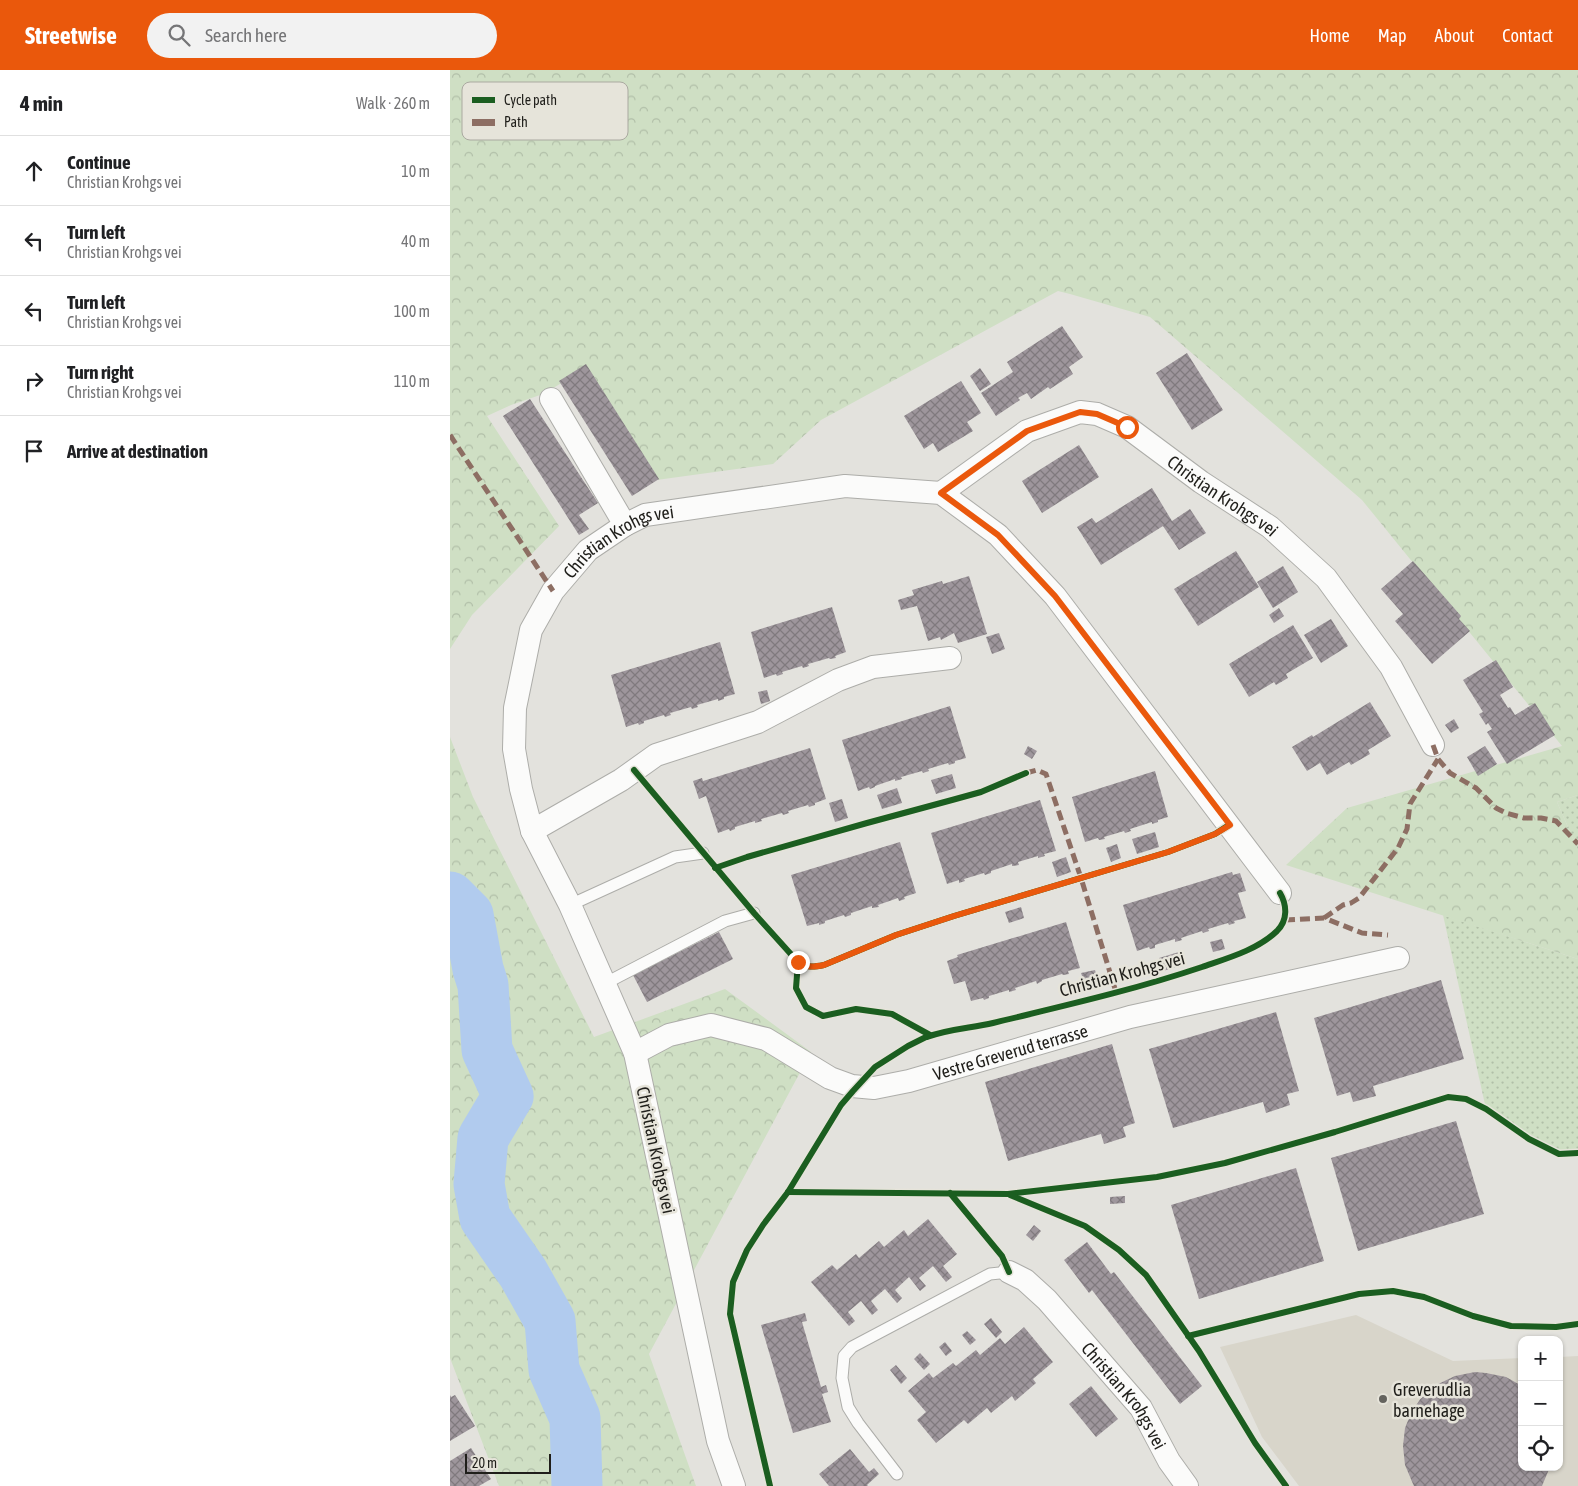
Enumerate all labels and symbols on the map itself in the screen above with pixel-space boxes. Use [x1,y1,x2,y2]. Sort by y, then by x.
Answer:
legend [462,82,628,140]
text: Cycle path [504,92,557,108]
text: Path [504,114,528,130]
route start [1116,416,1139,439]
street label: Christian Krohgs vei [1164,450,1283,540]
street label: Christian Krohgs vei [558,500,675,582]
street label: Christian Krohgs vei [1057,947,1187,1001]
route end [787,951,810,974]
street label: Vestre Greverud terrasse [931,1019,1090,1084]
street label: Christian Krohgs vei [632,1085,680,1215]
street label: Christian Krohgs vei [1078,1337,1171,1452]
place label: Greverudlia barnehage [1393,1379,1471,1421]
marker: Greverudlia barnehage [1377,1393,1389,1405]
scale bar [465,1451,551,1474]

